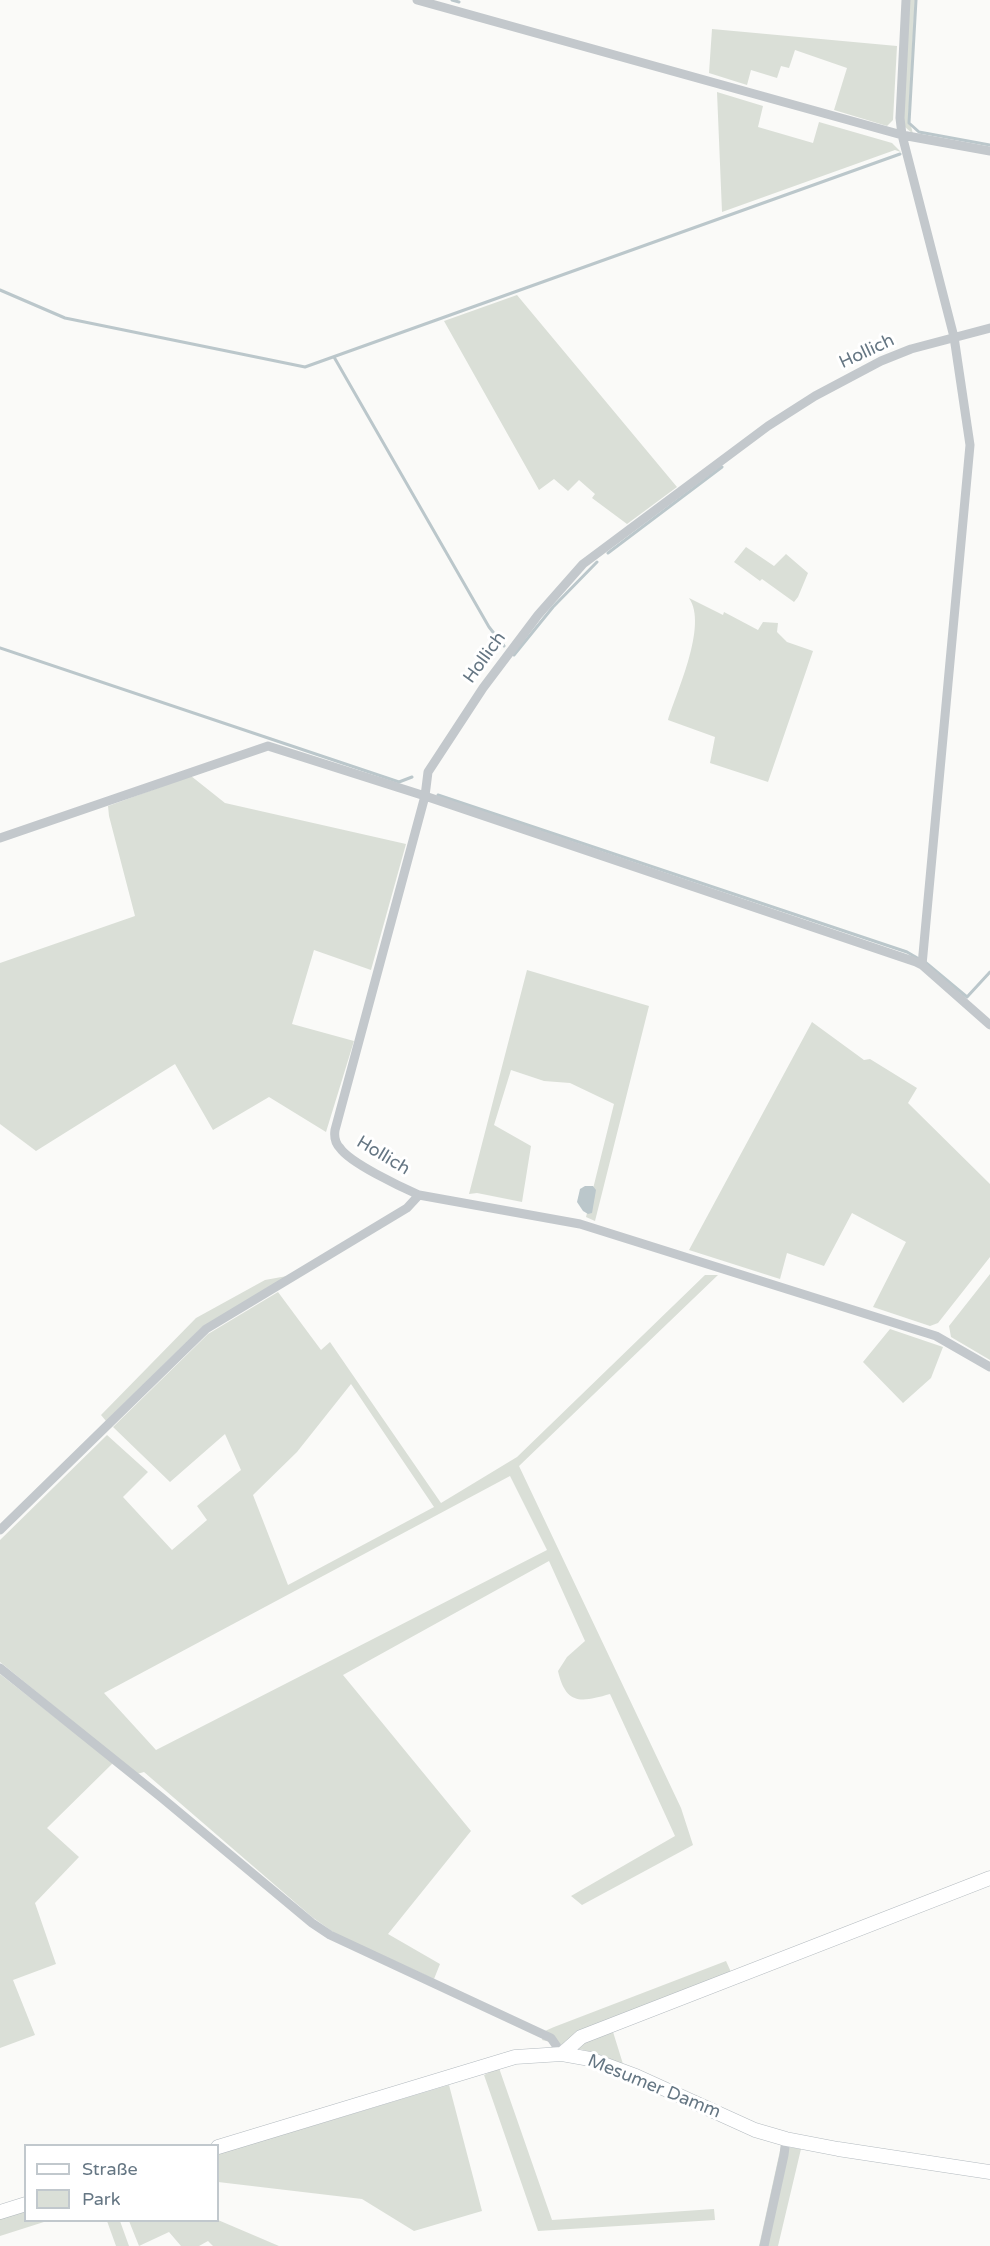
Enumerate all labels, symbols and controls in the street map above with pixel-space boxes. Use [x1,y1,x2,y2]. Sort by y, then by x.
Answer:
street label: Hollich [836,330,898,374]
street label: Hollich [459,628,511,688]
street label: Hollich [352,1132,414,1180]
street label: Mesumer Damm [584,2050,724,2124]
legend [24,2144,219,2222]
text: Straße [82,2158,138,2180]
text: Park [82,2188,120,2210]

